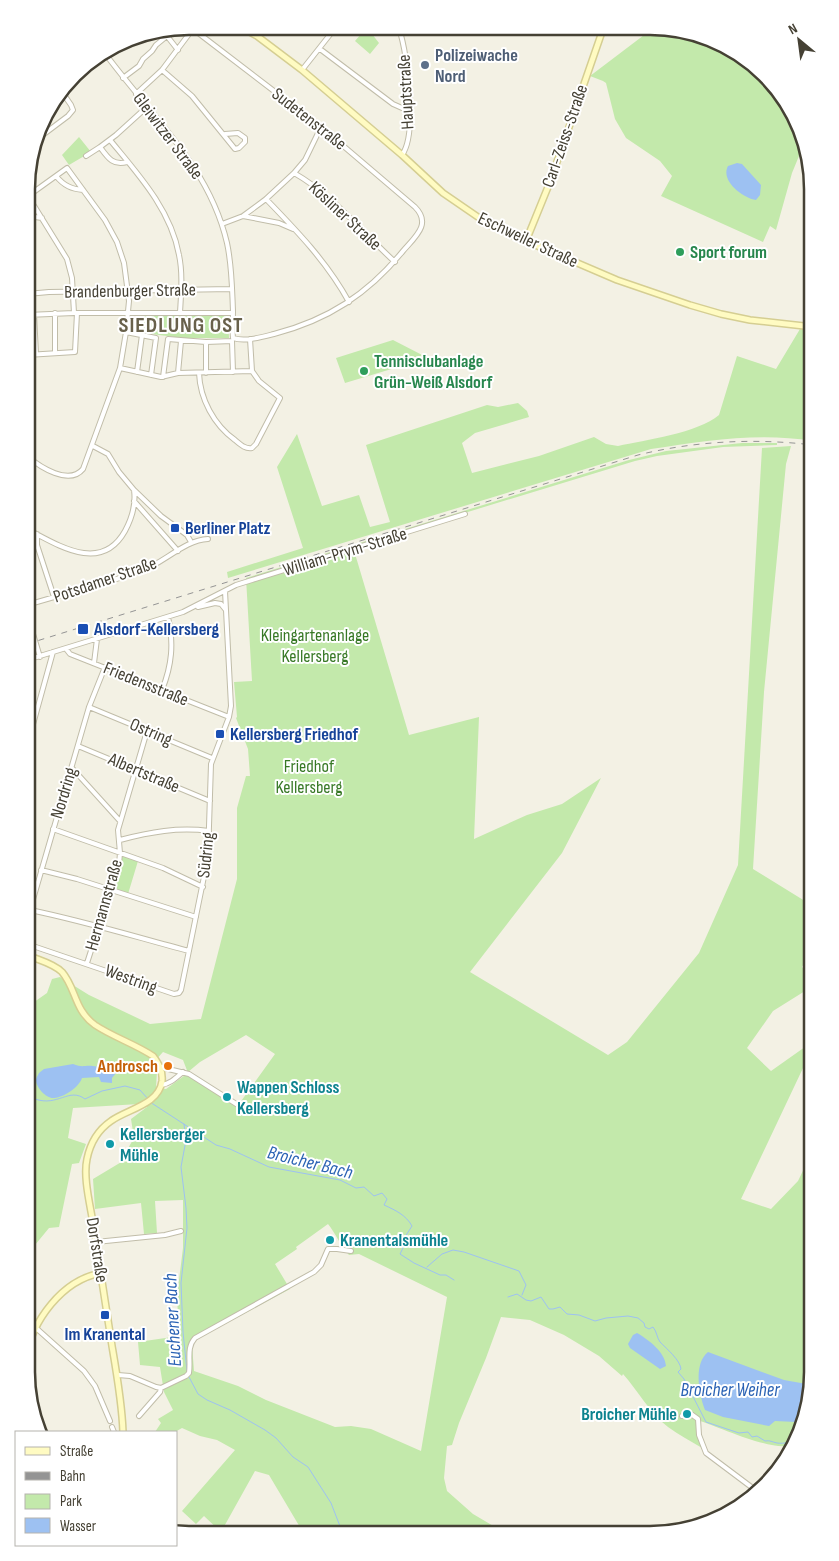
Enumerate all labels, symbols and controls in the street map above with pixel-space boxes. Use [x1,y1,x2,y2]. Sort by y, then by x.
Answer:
north arrow [774,15,824,65]
text: N [786,20,800,38]
place label: Polizeiwache Nord [435,45,518,87]
street label: Hauptstraße [394,54,418,130]
marker: Polizeiwache Nord [419,59,431,71]
street label: Carl-Zeiss-Straße [538,82,592,190]
street label: Sudetenstraße [268,83,350,155]
street label: Gleiwitzer Straße [129,88,207,184]
street label: Kösliner Straße [304,177,386,255]
street label: Eschweiler Straße [475,208,581,272]
place label: Sport forum [690,242,767,263]
marker: Sport forum [674,246,686,258]
street label: Brandenburger Straße [64,279,196,303]
district label: SIEDLUNG OST [119,312,244,339]
place label: Tennisclubanlage Grün-Weiß Alsdorf [374,351,493,393]
marker: Tennisclubanlage Grün-Weiß Alsdorf [358,365,370,377]
place label: Berliner Platz [185,518,271,539]
marker: Berliner Platz [169,522,181,534]
street label: William-Prym-Straße [281,523,409,581]
street label: Potsdamer Straße [51,552,159,608]
place label: Alsdorf-Kellersberg [93,619,220,640]
marker: Alsdorf-Kellersberg [76,622,90,636]
park label: Kleingartenanlage Kellersberg [261,625,369,667]
street label: Friedensstraße [100,657,192,711]
street label: Ostring [127,714,175,750]
place label: Kellersberg Friedhof [230,724,358,745]
marker: Kellersberg Friedhof [214,728,226,740]
street label: Albertstraße [104,748,183,797]
park label: Friedhof Kellersberg [276,756,342,798]
street label: Nordring [46,765,82,821]
street label: Südring [193,831,219,879]
street label: Hermannstraße [81,857,127,953]
street label: Westring [102,960,160,998]
place label: Androsch [97,1056,158,1077]
marker: Androsch [162,1060,174,1072]
place label: Wappen Schloss Kellersberg [237,1077,339,1119]
marker: Wappen Schloss Kellersberg [221,1091,233,1103]
place label: Kellersberger Mühle [120,1124,205,1166]
marker: Kellersberger Mühle [104,1138,116,1150]
water label: Broicher Bach [265,1141,355,1185]
street label: Dorfstraße [82,1216,112,1284]
place label: Kranentalsmühle [340,1230,448,1251]
marker: Kranentalsmühle [324,1234,336,1246]
water label: Euchener Bach [159,1273,187,1367]
marker: Im Kranental [99,1309,111,1321]
place label: Im Kranental [65,1324,145,1345]
water label: Broicher Weiher [680,1379,780,1402]
place label: Broicher Mühle [581,1404,677,1425]
marker: Broicher Mühle [681,1408,693,1420]
legend [15,1431,178,1546]
text: Straße [60,1442,93,1461]
text: Bahn [60,1467,85,1486]
text: Park [60,1492,82,1511]
text: Wasser [60,1517,97,1536]

